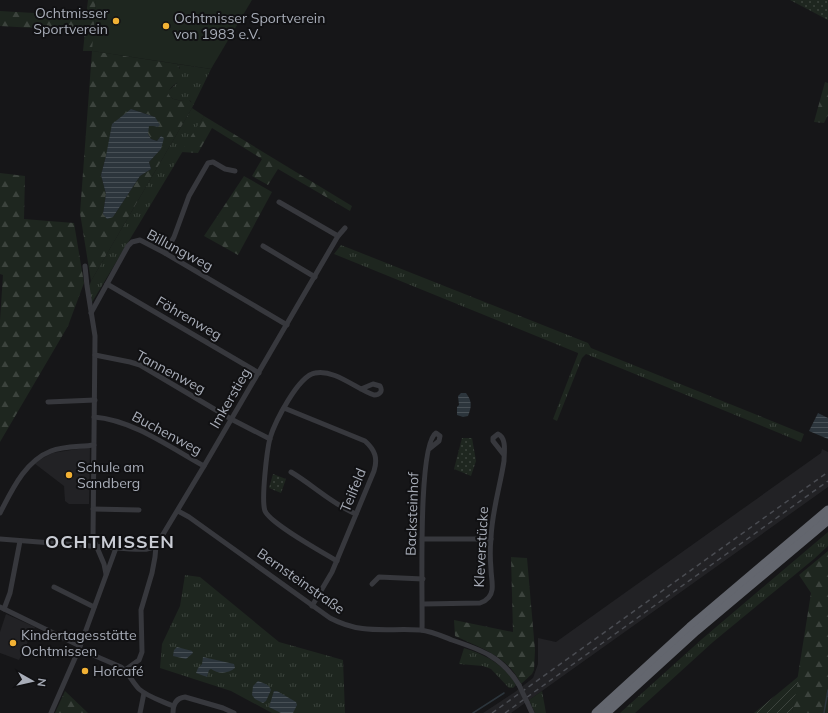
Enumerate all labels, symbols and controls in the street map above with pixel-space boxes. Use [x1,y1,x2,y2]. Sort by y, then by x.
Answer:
place label: Ochtmisser Sportverein [33,4,109,38]
place label: Ochtmisser Sportverein von 1983 e.V. [174,9,325,43]
marker: Ochtmisser Sportverein [111,16,121,26]
marker: Ochtmisser Sportverein von 1983 e.V. [161,21,171,31]
street label: Billungweg [144,225,216,275]
street label: Föhrenweg [153,292,225,344]
street label: Tannenweg [133,346,209,398]
street label: Imkerstieg [206,365,254,431]
street label: Buchenweg [129,407,205,459]
place label: Schule am Sandberg [77,458,144,492]
street label: Teilfeld [336,466,370,514]
marker: Schule am Sandberg [64,470,74,480]
street label: Backsteinhof [402,472,422,556]
street label: Kleverstücke [470,506,492,588]
district label: OCHTMISSEN [45,530,175,553]
street label: Bernsteinstraße [254,544,348,618]
place label: Kindertagesstätte Ochtmissen [21,626,137,660]
marker: Kindertagesstätte Ochtmissen [8,638,18,648]
north arrow [12,661,52,701]
place label: Hofcafé [93,662,144,680]
marker: Hofcafé [80,666,90,676]
text: N [34,677,49,687]

